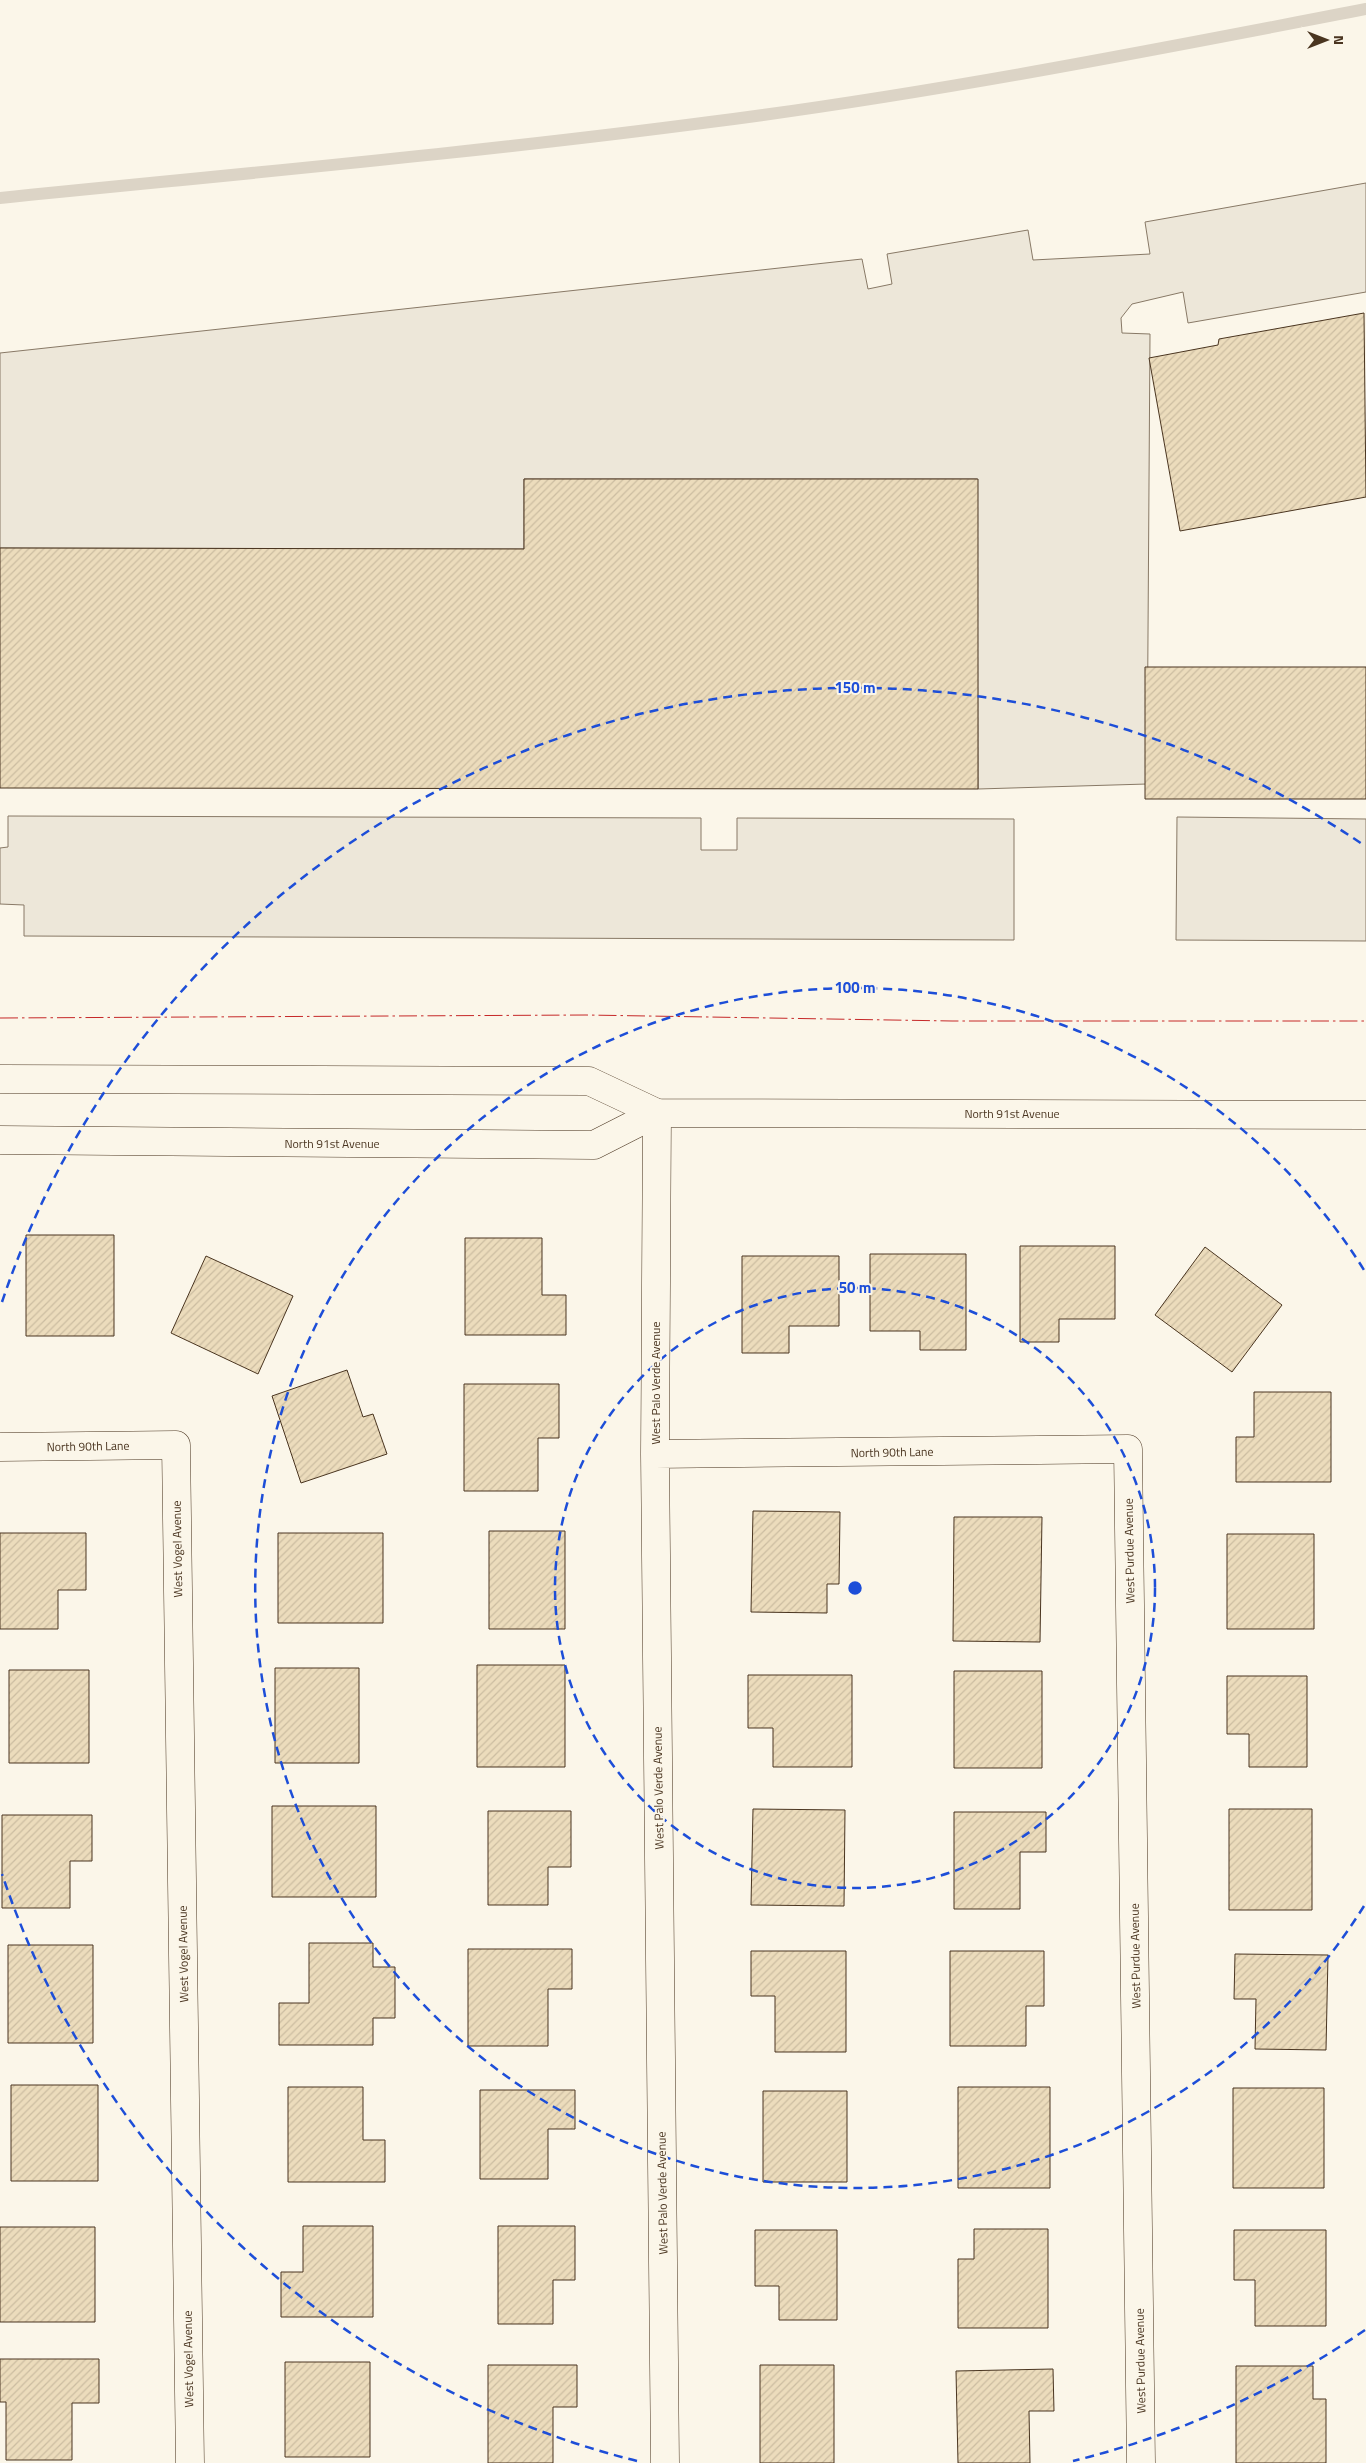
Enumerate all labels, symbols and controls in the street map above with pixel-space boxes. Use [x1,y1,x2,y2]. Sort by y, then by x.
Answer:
north arrow [1301,15,1351,65]
text: N [1329,35,1350,45]
text: 150 m [834,676,876,699]
text: 100 m [834,976,876,999]
street label: North 91st Avenue [964,1104,1060,1123]
street label: North 91st Avenue [284,1134,380,1153]
text: 50 m [839,1276,871,1299]
street label: West Palo Verde Avenue [646,1322,665,1444]
street label: North 90th Lane [46,1436,130,1456]
street label: North 90th Lane [850,1442,934,1462]
street label: West Purdue Avenue [1119,1498,1139,1604]
street label: West Vogel Avenue [167,1500,187,1598]
centre of rings [846,1579,864,1597]
street label: West Palo Verde Avenue [647,1726,669,1850]
street label: West Purdue Avenue [1125,1903,1145,2009]
street label: West Vogel Avenue [173,1905,193,2003]
street label: West Palo Verde Avenue [651,2131,673,2255]
street label: West Purdue Avenue [1130,2308,1150,2414]
street label: West Vogel Avenue [178,2310,198,2408]

